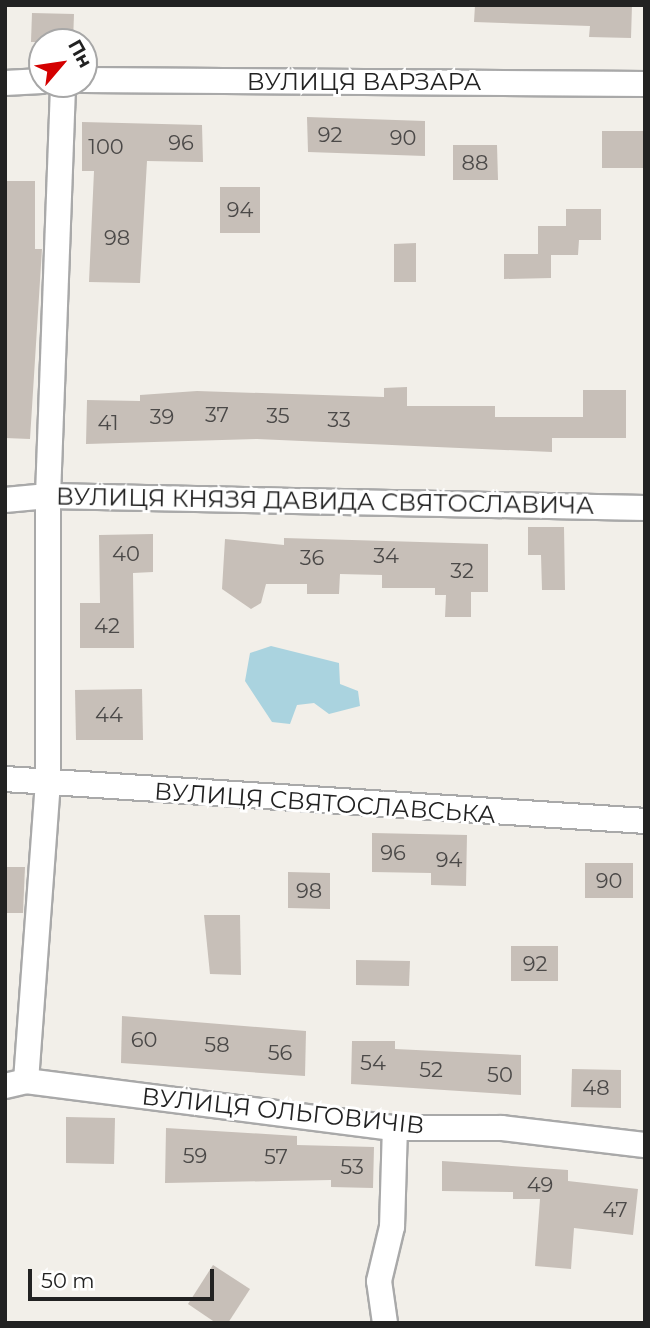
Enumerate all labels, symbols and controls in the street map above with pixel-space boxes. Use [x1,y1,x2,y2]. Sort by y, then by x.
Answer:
north arrow [28,28,98,98]
text: Пн [63,35,97,72]
street label: ВУЛИЦЯ ВАРЗАРА [247,68,481,96]
house number: 92 [318,122,342,148]
house number: 90 [390,125,416,151]
house number: 96 [168,130,194,156]
house number: 100 [88,134,124,160]
house number: 88 [462,150,488,176]
house number: 94 [227,197,253,223]
house number: 98 [104,225,130,251]
house number: 37 [205,402,229,428]
house number: 35 [266,403,290,429]
house number: 39 [150,404,174,430]
house number: 33 [327,407,351,433]
house number: 41 [98,410,118,436]
street label: ВУЛИЦЯ КНЯЗЯ ДАВИДА СВЯТОСЛАВИЧА [56,482,594,520]
house number: 40 [112,541,140,567]
house number: 34 [373,543,399,569]
house number: 36 [300,545,324,571]
house number: 32 [450,558,474,584]
house number: 42 [94,613,120,639]
house number: 44 [95,702,123,728]
street label: ВУЛИЦЯ СВЯТОСЛАВСЬКА [153,777,497,829]
house number: 96 [380,840,406,866]
house number: 94 [436,847,462,873]
house number: 90 [596,868,622,894]
house number: 98 [296,878,322,904]
house number: 92 [523,951,547,977]
house number: 60 [131,1027,157,1053]
house number: 58 [204,1032,230,1058]
house number: 56 [268,1040,292,1066]
house number: 54 [360,1050,386,1076]
house number: 52 [419,1057,443,1083]
house number: 50 [487,1062,513,1088]
house number: 48 [582,1075,610,1101]
street label: ВУЛИЦЯ ОЛЬГОВИЧІВ [140,1082,426,1140]
house number: 59 [183,1143,207,1169]
house number: 57 [264,1144,288,1170]
house number: 53 [340,1154,364,1180]
house number: 49 [527,1172,553,1198]
house number: 47 [602,1197,628,1223]
scale bar [32,1254,217,1298]
text: 50 m [41,1268,95,1293]

